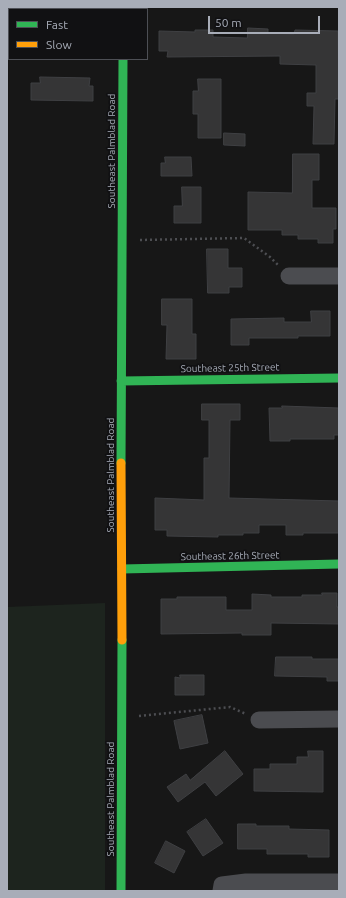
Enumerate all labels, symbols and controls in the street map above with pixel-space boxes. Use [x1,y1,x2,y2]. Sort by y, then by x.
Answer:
legend [8,8,148,60]
scale bar [210,8,322,34]
text: 50 m [215,16,242,29]
text: Fast [46,18,68,31]
text: Slow [46,38,72,51]
street label: Southeast Palmblad Road [106,94,118,208]
street label: Southeast 25th Street [181,361,279,375]
street label: Southeast Palmblad Road [105,418,117,532]
street label: Southeast 26th Street [181,549,279,563]
street label: Southeast Palmblad Road [105,742,117,856]

